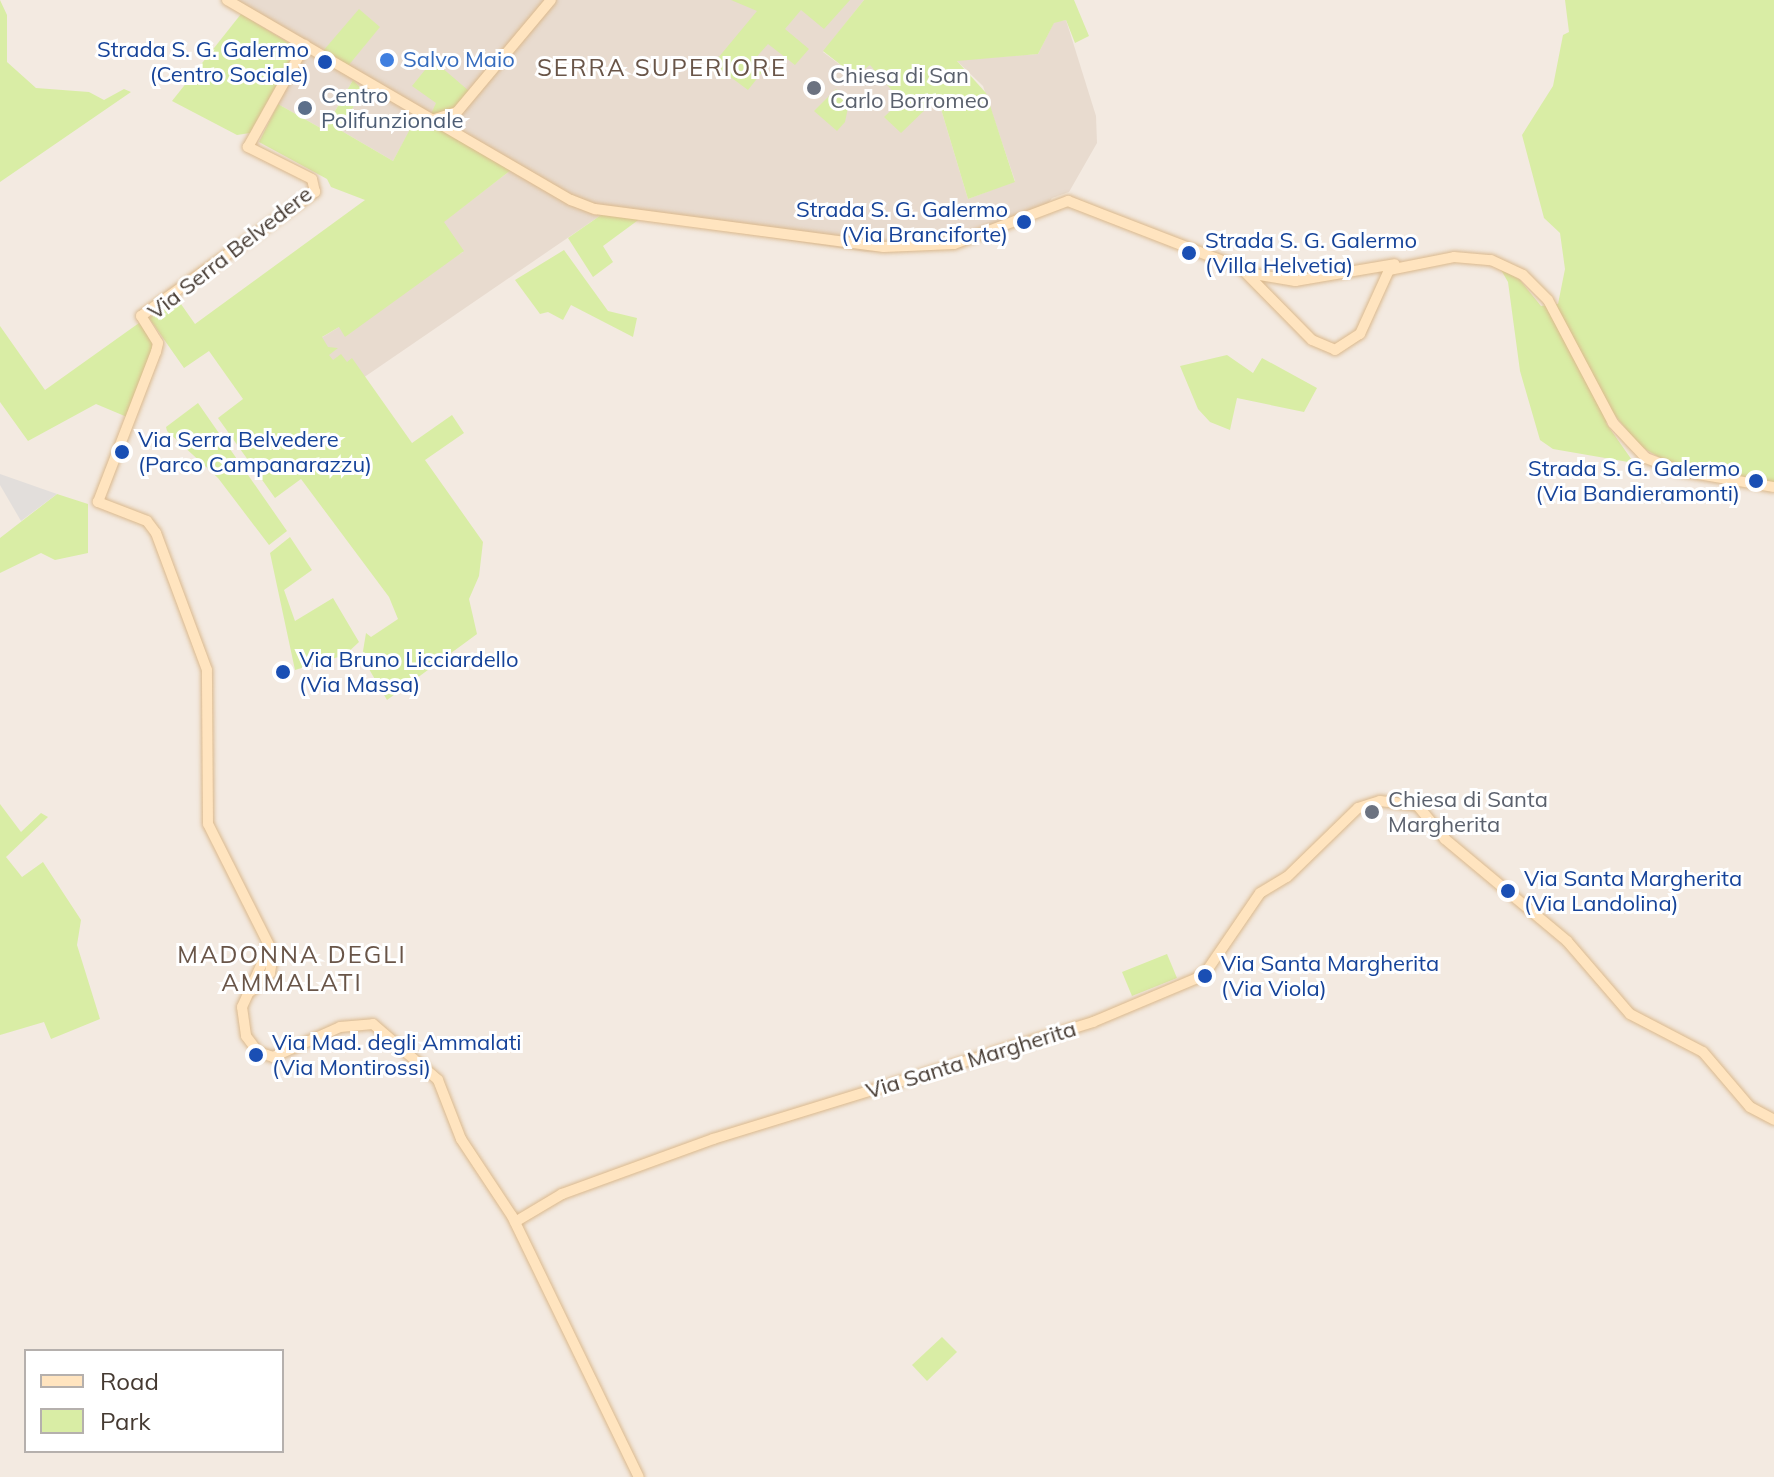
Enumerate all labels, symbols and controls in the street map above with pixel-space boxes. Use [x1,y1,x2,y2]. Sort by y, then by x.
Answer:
place label: Strada S. G. Galermo (Centro Sociale) [97,36,309,88]
place label: Salvo Maio [403,47,515,73]
marker: Salvo Maio [378,51,396,69]
marker: Strada S. G. Galermo (Centro Sociale) [316,53,334,71]
district label: SERRA SUPERIORE [537,54,787,82]
place label: Chiesa di San Carlo Borromeo [830,62,989,114]
marker: Chiesa di San Carlo Borromeo [805,79,823,97]
place label: Centro Polifunzionale [321,82,463,134]
marker: Centro Polifunzionale [296,99,314,117]
street label: Via Serra Belvedere [143,181,317,325]
place label: Strada S. G. Galermo (Via Branciforte) [796,196,1008,248]
marker: Strada S. G. Galermo (Via Branciforte) [1015,213,1033,231]
place label: Strada S. G. Galermo (Villa Helvetia) [1205,227,1417,278]
marker: Strada S. G. Galermo (Villa Helvetia) [1180,244,1198,262]
place label: Via Serra Belvedere (Parco Campanarazzu) [138,426,372,478]
marker: Via Serra Belvedere (Parco Campanarazzu) [113,443,131,461]
place label: Strada S. G. Galermo (Via Bandieramonti) [1528,455,1740,506]
marker: Strada S. G. Galermo (Via Bandieramonti) [1747,472,1765,490]
place label: Via Bruno Licciardello (Via Massa) [299,646,519,698]
marker: Via Bruno Licciardello (Via Massa) [274,663,292,681]
place label: Chiesa di Santa Margherita [1388,786,1548,838]
marker: Chiesa di Santa Margherita [1363,803,1381,821]
place label: Via Santa Margherita (Via Landolina) [1524,865,1742,916]
marker: Via Santa Margherita (Via Landolina) [1499,882,1517,900]
district label: MADONNA DEGLI AMMALATI [177,941,407,997]
place label: Via Santa Margherita (Via Viola) [1221,950,1439,1002]
marker: Via Santa Margherita (Via Viola) [1196,967,1214,985]
street label: Via Santa Margherita [863,1015,1079,1105]
place label: Via Mad. degli Ammalati (Via Montirossi) [272,1029,522,1080]
marker: Via Mad. degli Ammalati (Via Montirossi) [247,1046,265,1064]
legend [24,1349,284,1453]
text: Road [100,1366,159,1396]
text: Park [100,1406,151,1436]

